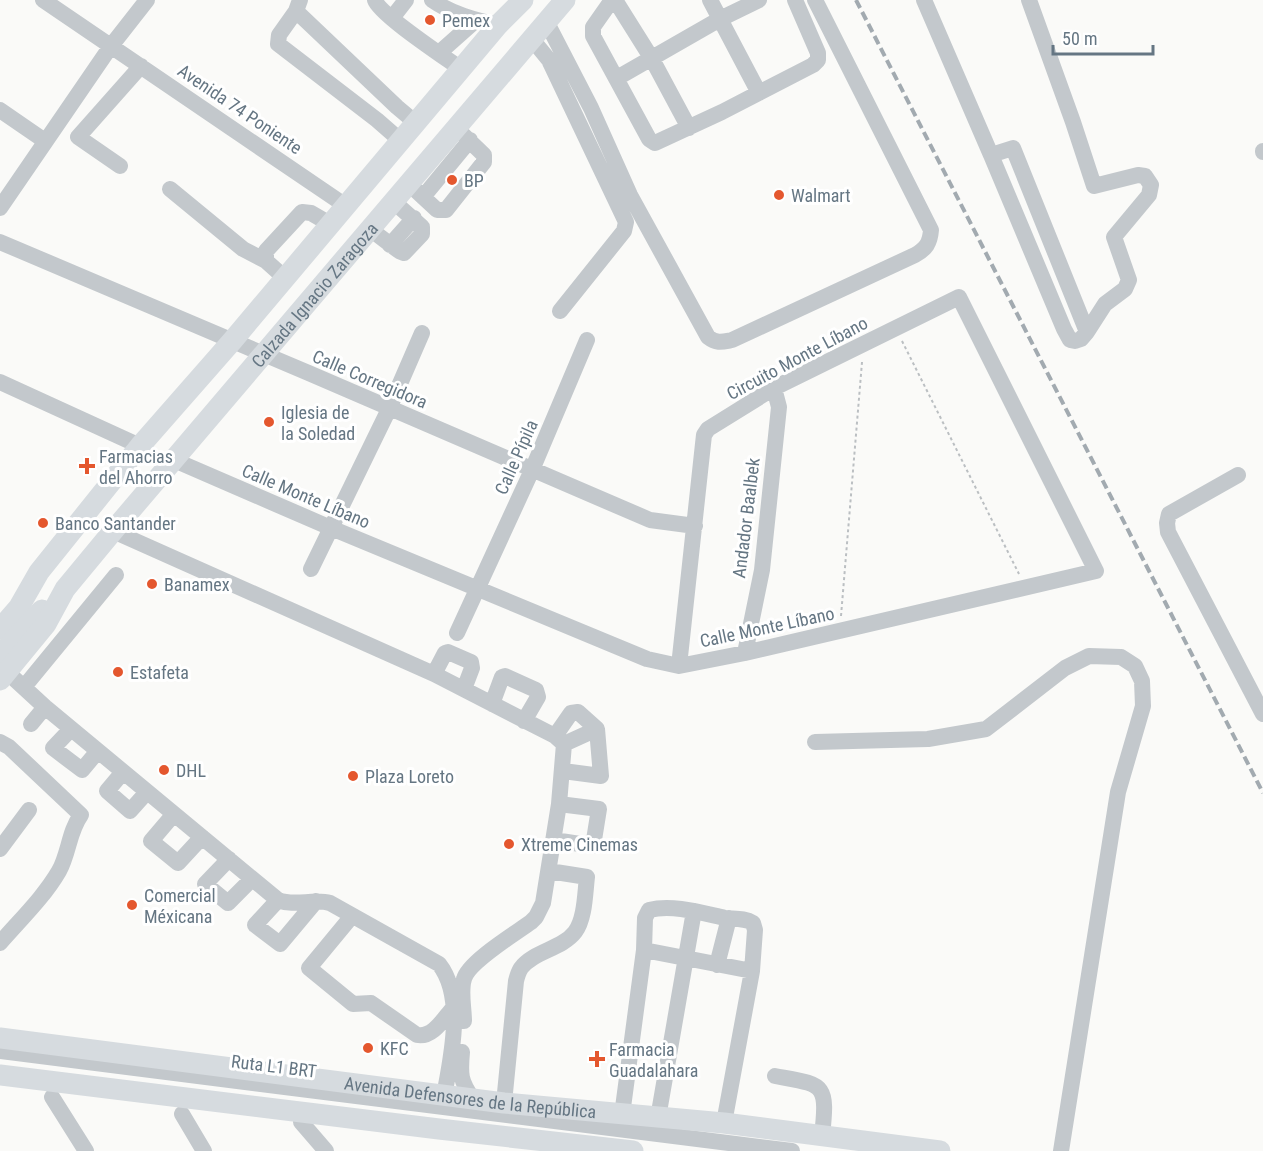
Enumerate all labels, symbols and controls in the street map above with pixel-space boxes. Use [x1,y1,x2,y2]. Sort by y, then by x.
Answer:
place label: Pemex [442,10,490,31]
marker: Pemex [423,13,437,27]
scale bar [1053,18,1154,56]
text: 50 m [1062,28,1097,49]
street label: Avenida 74 Poniente [174,60,306,158]
place label: BP [464,170,484,191]
marker: BP [445,173,459,187]
place label: Walmart [791,185,851,206]
marker: Walmart [772,188,786,202]
street label: Calzada Ignacio Zaragoza [247,218,382,371]
street label: Circuito Monte Líbano [723,312,871,404]
street label: Calle Corregidora [309,345,431,413]
place label: Iglesia de la Soledad [281,402,355,444]
marker: Iglesia de la Soledad [262,415,276,429]
street label: Calle Pípila [490,416,542,498]
place label: Farmacias del Ahorro [99,446,173,488]
street label: Andador Baalbek [728,457,764,579]
marker: Farmacias del Ahorro [80,459,94,473]
street label: Calle Monte Líbano [239,460,373,532]
place label: Banco Santander [55,513,176,534]
marker: Banco Santander [36,516,50,530]
place label: Banamex [164,574,230,595]
marker: Banamex [145,577,159,591]
street label: Calle Monte Líbano [698,602,836,652]
place label: Estafeta [130,662,189,683]
marker: Estafeta [111,665,125,679]
place label: DHL [176,760,206,781]
marker: DHL [157,763,171,777]
place label: Plaza Loreto [365,766,454,787]
marker: Plaza Loreto [346,769,360,783]
place label: Xtreme Cinemas [521,834,638,855]
marker: Xtreme Cinemas [502,837,516,851]
place label: Comercial Méxicana [144,885,216,927]
marker: Comercial Méxicana [125,898,139,912]
place label: KFC [380,1038,409,1059]
place label: Farmacia Guadalahara [609,1039,698,1081]
marker: KFC [361,1041,375,1055]
street label: Ruta L1 BRT [230,1050,318,1082]
marker: Farmacia Guadalahara [590,1052,604,1066]
street label: Avenida Defensores de la República [343,1072,597,1122]

